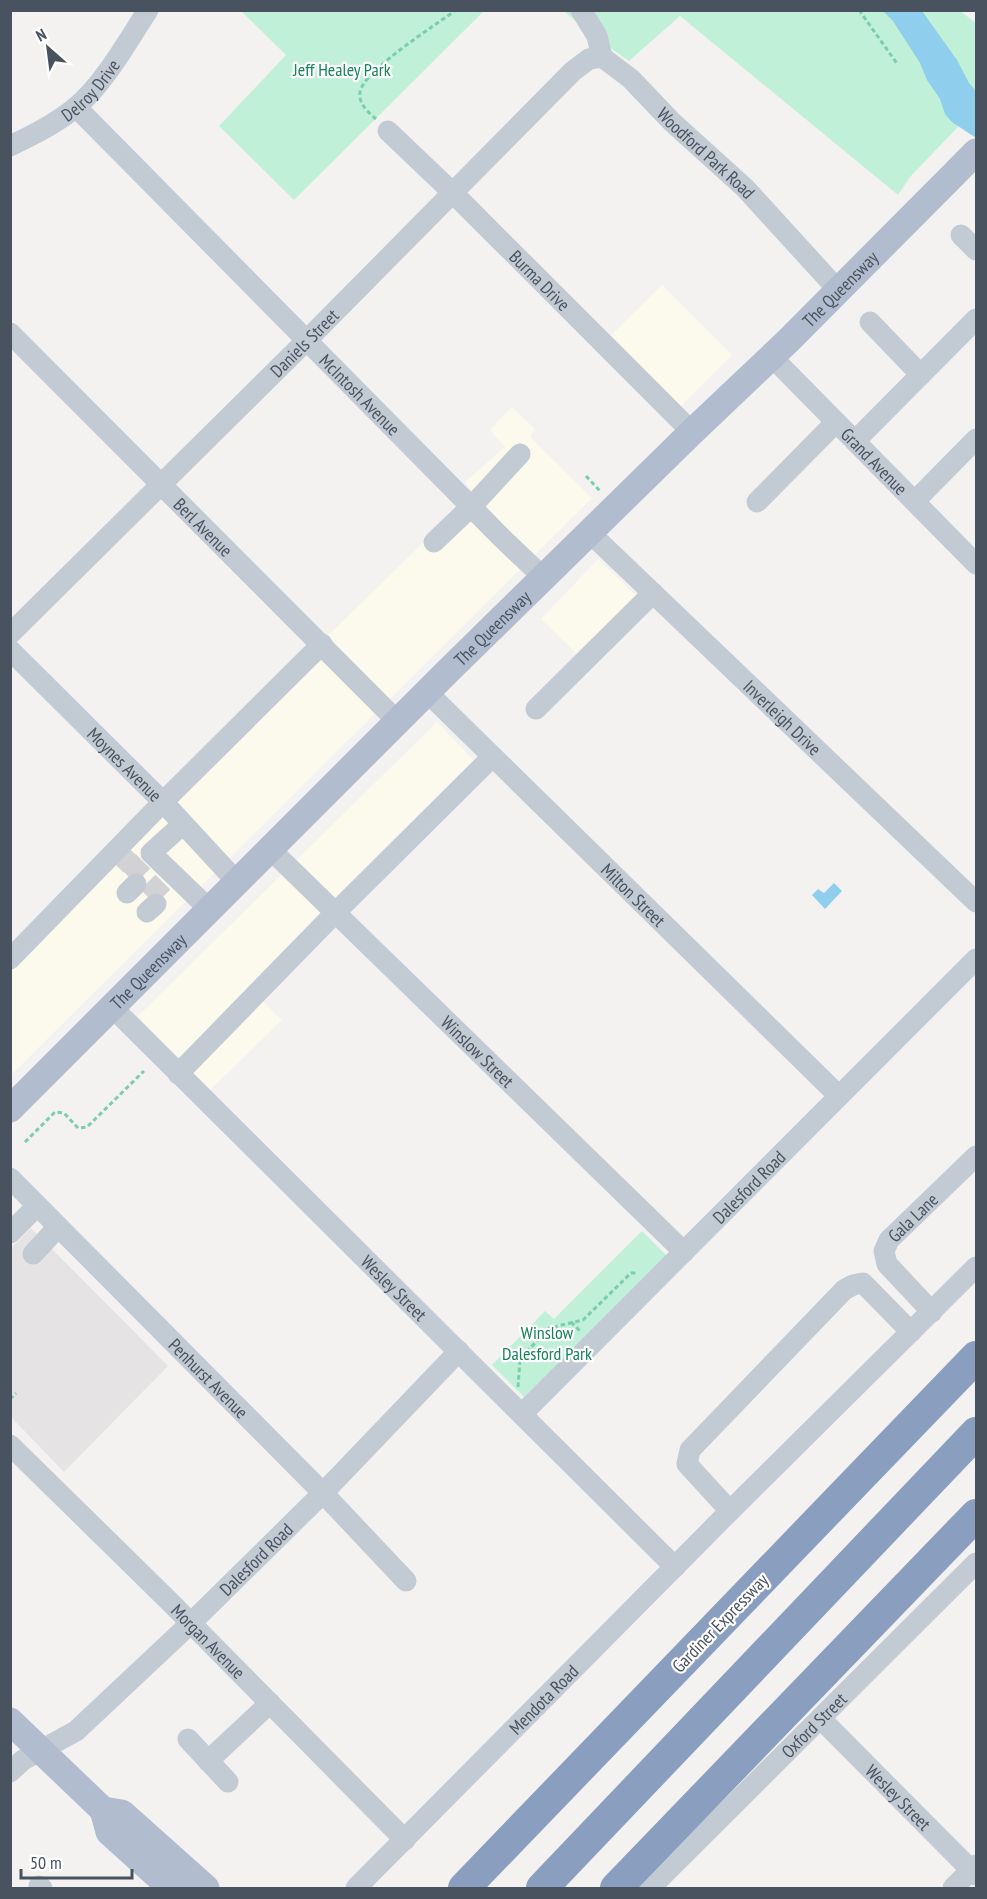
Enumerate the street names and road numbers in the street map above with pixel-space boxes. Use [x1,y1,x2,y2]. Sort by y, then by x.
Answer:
street label: Delroy Drive [56,55,124,126]
street label: Woodford Park Road [652,102,760,203]
street label: Burma Drive [505,245,575,315]
street label: The Queensway [797,246,883,332]
street label: Daniels Street [265,304,343,382]
street label: McIntosh Avenue [315,349,405,440]
street label: Grand Avenue [836,422,913,500]
street label: Berl Avenue [169,493,238,561]
street label: The Queensway [449,585,535,671]
street label: Inverleigh Drive [739,675,827,760]
street label: Moynes Avenue [83,722,167,806]
street label: Milton Street [597,858,671,931]
street label: The Queensway [105,928,191,1014]
street label: Winslow Street [436,1011,519,1092]
street label: Dalesford Road [707,1145,790,1228]
street label: Gala Lane [883,1188,943,1247]
street label: Wesley Street [356,1250,432,1325]
street label: Penhurst Avenue [164,1333,253,1423]
street label: Dalesford Road [214,1518,297,1600]
street label: Gardiner Expressway [667,1569,773,1677]
street label: Morgan Avenue [167,1599,250,1683]
street label: Mendota Road [504,1659,583,1739]
street label: Oxford Street [776,1687,851,1762]
street label: Wesley Street [861,1759,936,1835]

